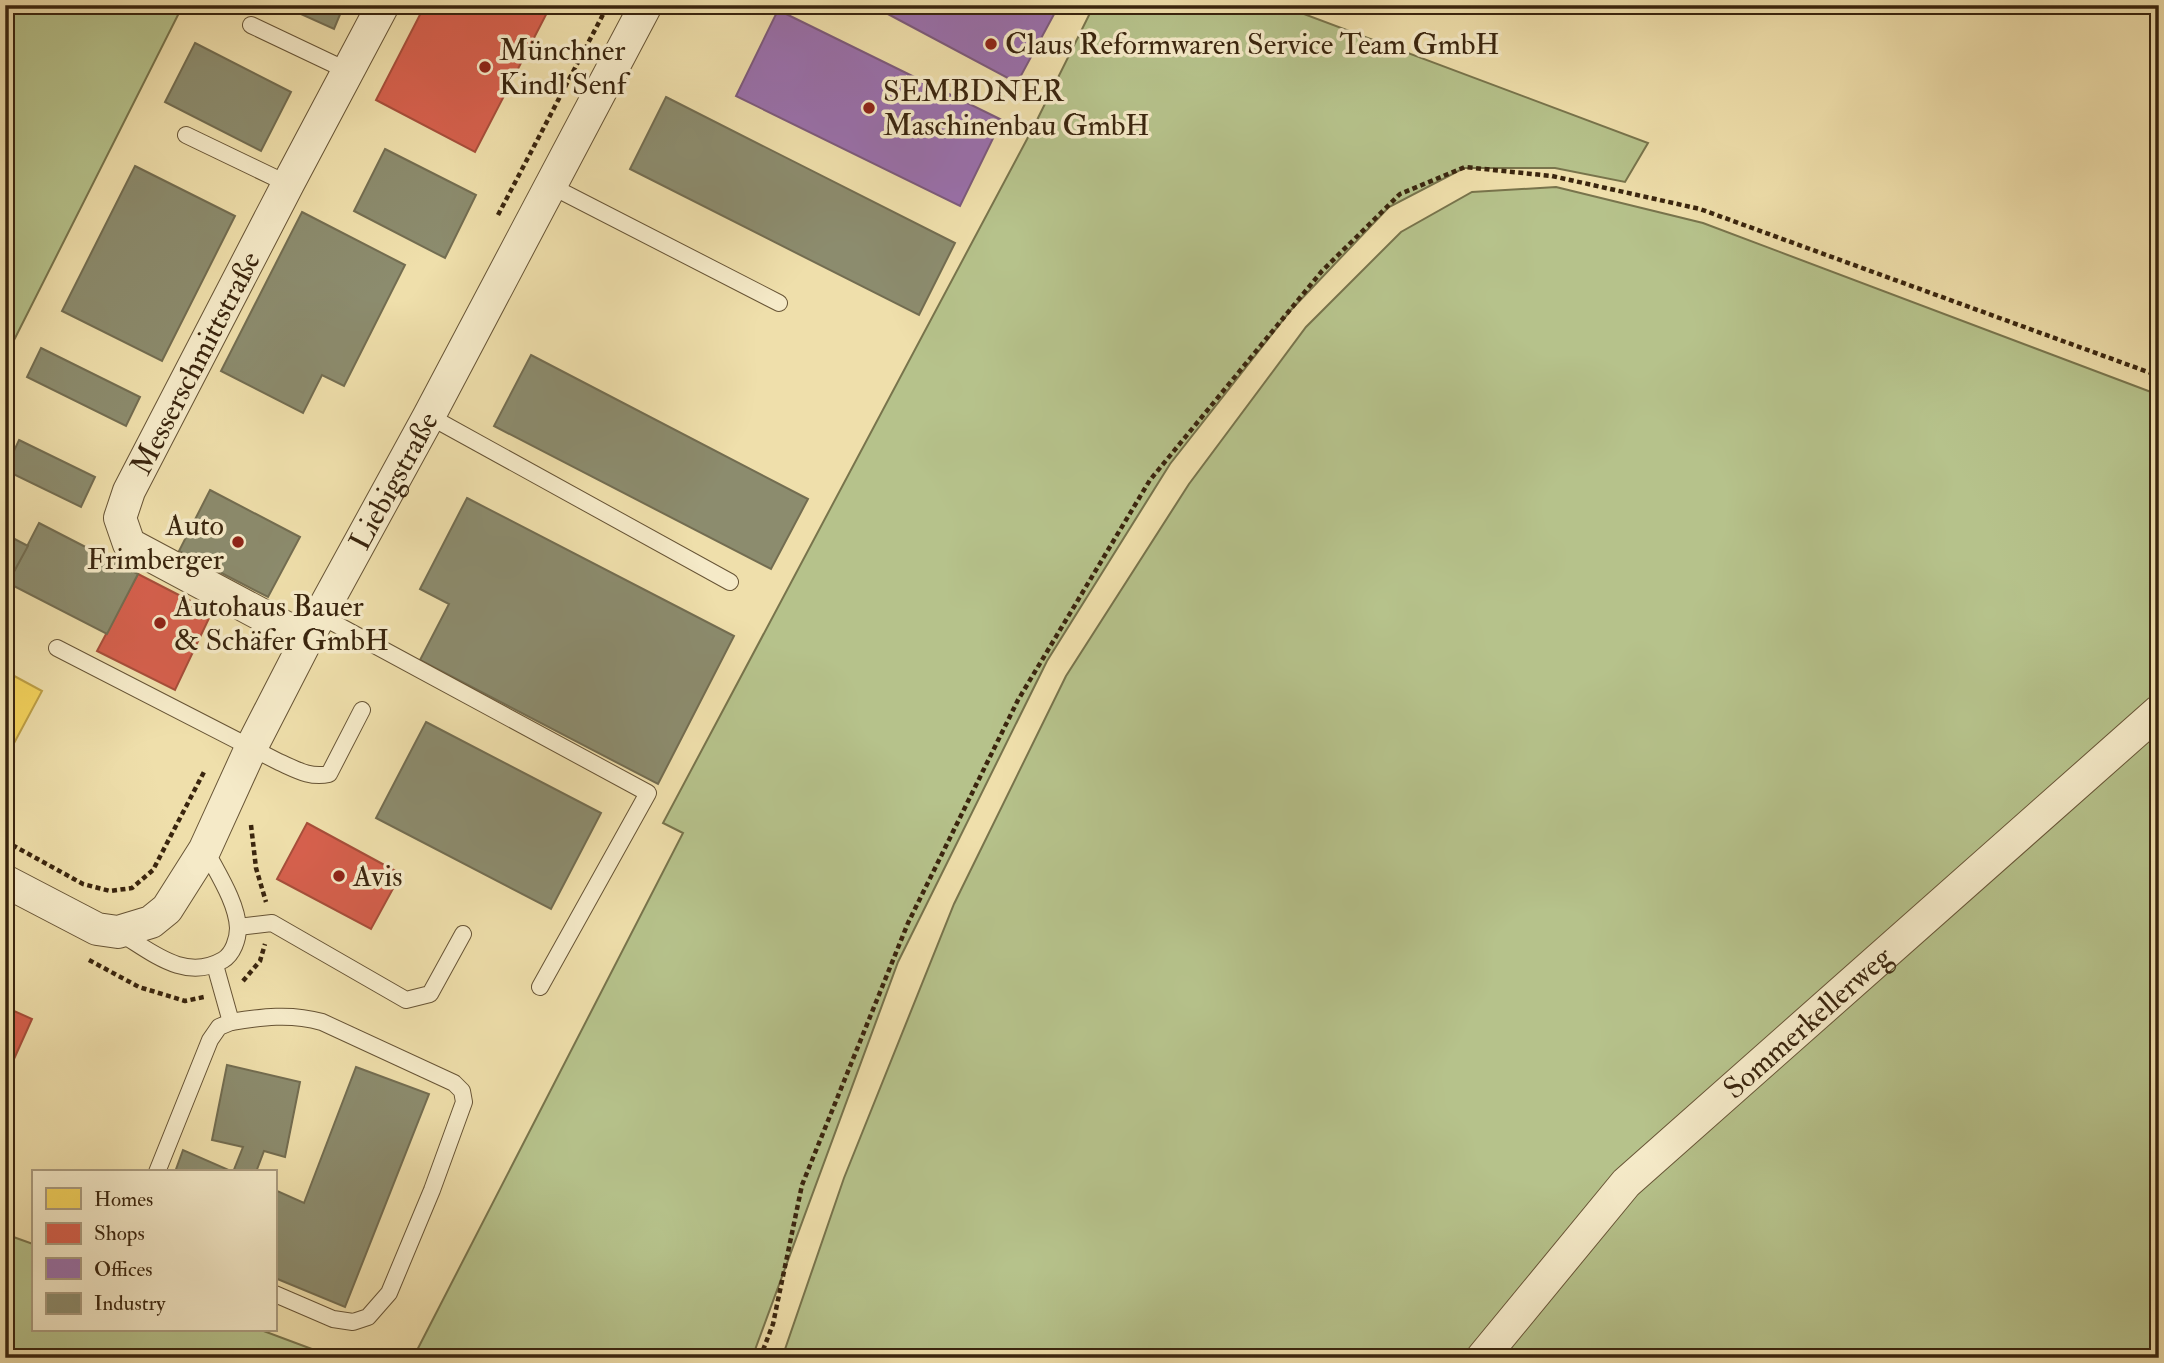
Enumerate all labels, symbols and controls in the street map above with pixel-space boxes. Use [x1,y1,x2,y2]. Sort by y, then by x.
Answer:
place label: Claus Reformwaren Service Team GmbH [1005,26,1500,63]
place label: Münchner Kindl Senf [499,32,631,103]
marker: Claus Reformwaren Service Team GmbH [983,36,999,52]
marker: Münchner Kindl Senf [477,59,493,75]
place label: SEMBDNER Maschinenbau GmbH [883,73,1150,144]
marker: SEMBDNER Maschinenbau GmbH [861,100,877,116]
street label: Messerschmittstraße [122,245,268,481]
street label: Liebigstraße [341,405,446,556]
place label: Auto Frimberger [87,507,224,578]
marker: Auto Frimberger [230,534,246,550]
place label: Autohaus Bauer & Schäfer GmbH [173,588,389,659]
marker: Autohaus Bauer & Schäfer GmbH [152,615,168,631]
place label: Avis [352,858,403,895]
marker: Avis [331,868,347,884]
street label: Sommerkellerweg [1716,937,1900,1107]
legend [32,1170,276,1332]
text: Homes [94,1186,153,1213]
text: Shops [94,1220,145,1247]
text: Offices [94,1256,152,1283]
text: Industry [94,1290,166,1317]

